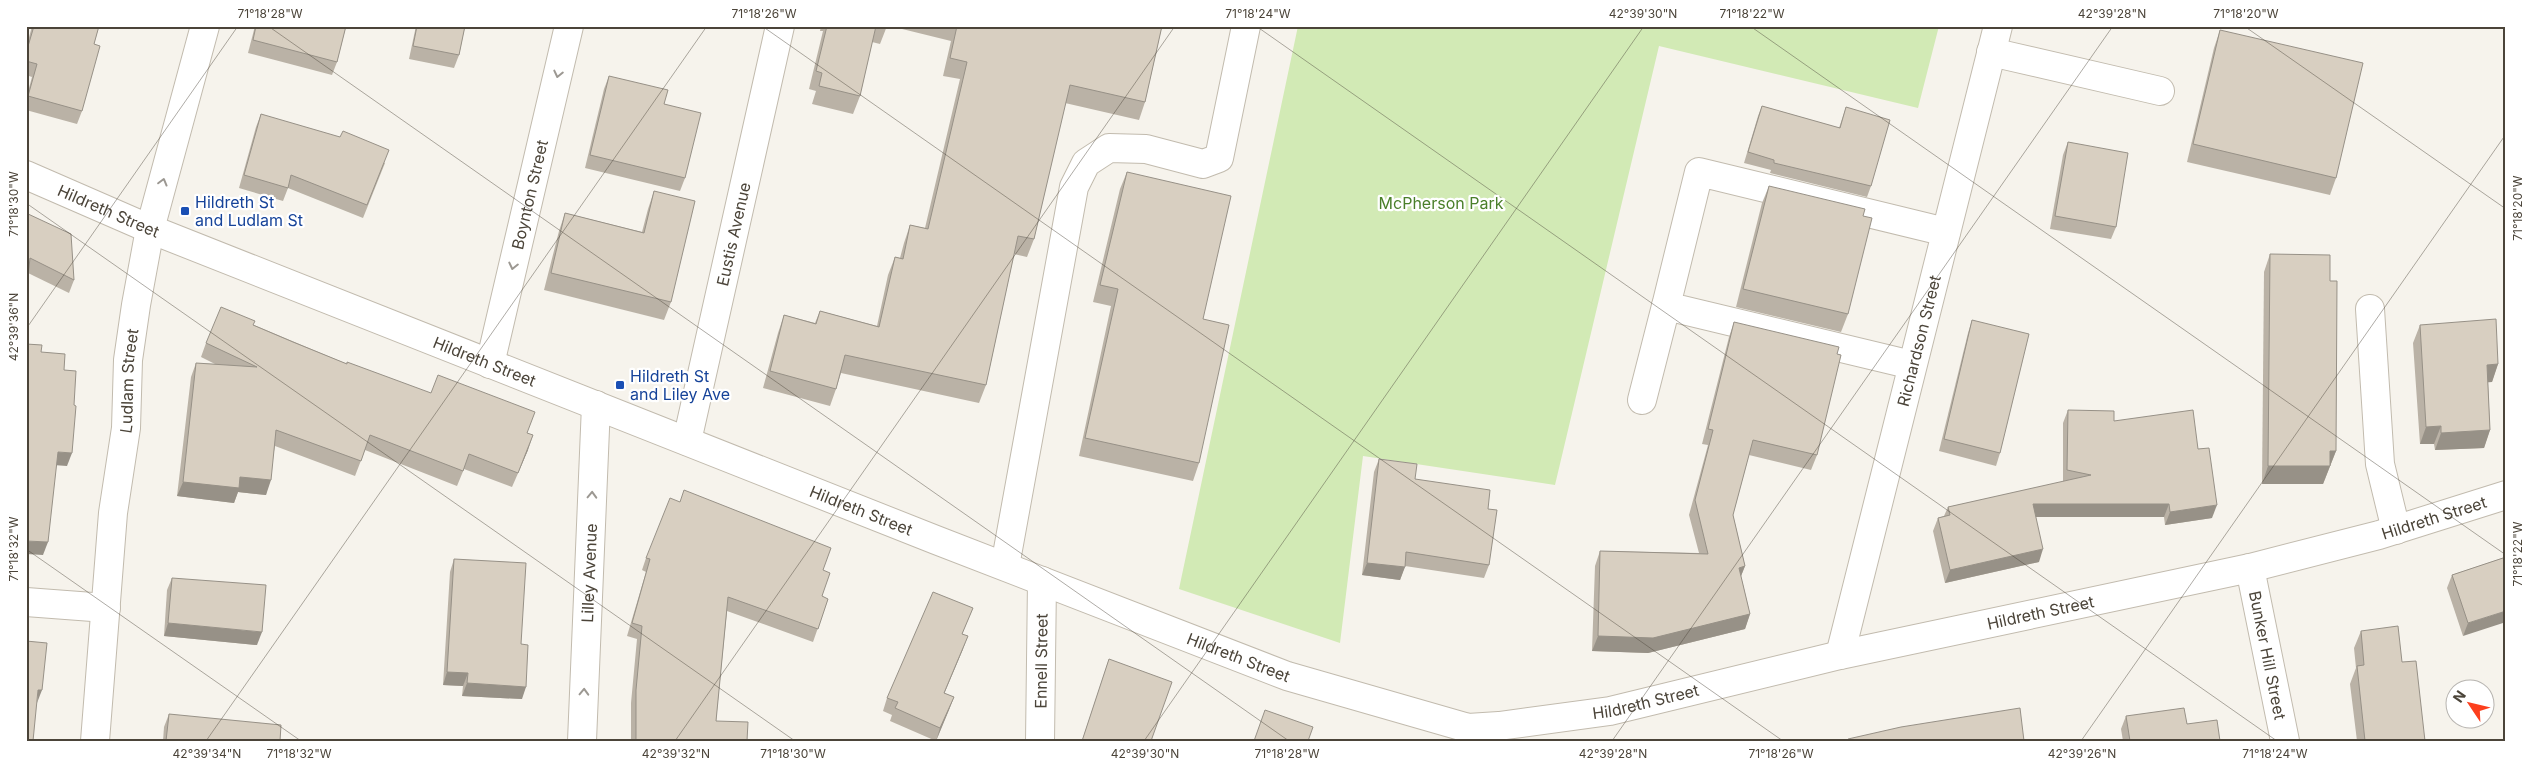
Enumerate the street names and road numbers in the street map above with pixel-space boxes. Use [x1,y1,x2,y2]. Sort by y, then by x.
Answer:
street label: Boynton Street [507,138,552,251]
street label: Hildreth Street [55,180,162,242]
street label: Eustis Avenue [712,180,755,288]
street label: Richardson Street [1893,273,1945,408]
street label: Ludlam Street [115,327,142,435]
street label: Hildreth Street [430,332,539,391]
street label: Hildreth Street [807,481,915,540]
street label: Hildreth Street [2379,492,2489,544]
street label: Lilley Avenue [577,523,601,623]
street label: Bunker Hill Street [2245,589,2290,721]
street label: Hildreth Street [1985,591,2096,634]
street label: Ennell Street [1030,613,1052,709]
street label: Hildreth Street [1184,628,1293,686]
street label: Hildreth Street [1591,680,1701,723]

